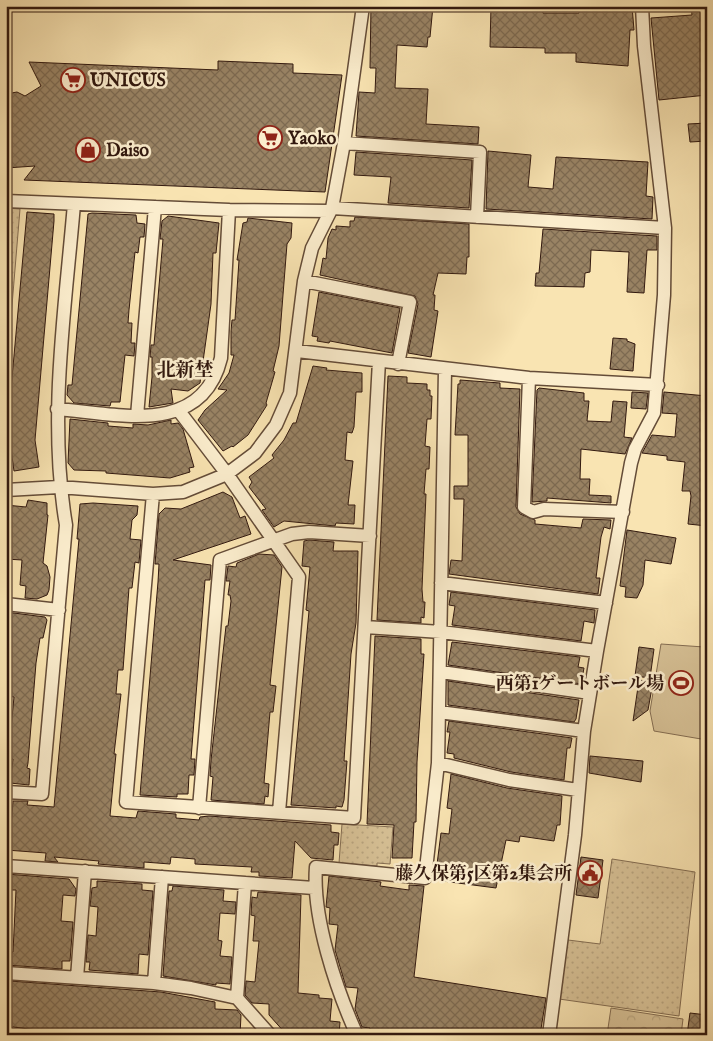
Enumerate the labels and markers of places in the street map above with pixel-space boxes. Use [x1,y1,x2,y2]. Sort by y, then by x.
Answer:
supermarket icon: UNICUS [60,67,86,93]
place label: UNICUS [89,70,166,93]
supermarket icon: Yaoko [257,125,283,151]
place label: Yaoko [288,128,337,151]
shop icon: Daiso [75,137,101,163]
place label: Daiso [106,140,149,163]
sports icon: 西第1ゲートボール場 [668,670,694,696]
place label: 西第1ゲートボール場 [496,673,664,696]
public building icon: 藤久保第5区第2集会所 [577,860,603,886]
place label: 藤久保第5区第2集会所 [395,863,572,886]

